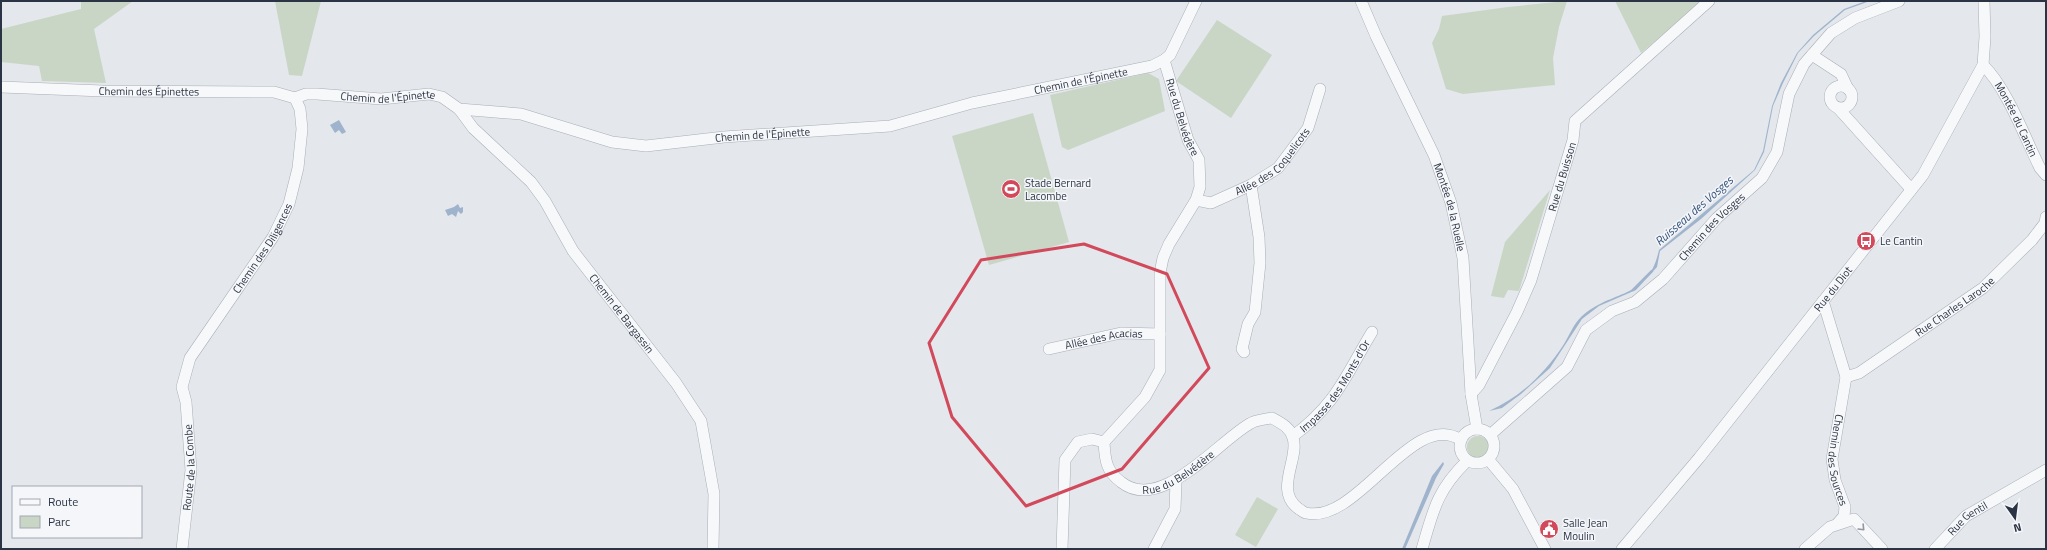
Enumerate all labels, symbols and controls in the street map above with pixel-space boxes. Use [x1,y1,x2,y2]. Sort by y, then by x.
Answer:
street label: Chemin de l'Épinette [1032,63,1129,98]
street label: Rue du Belvédère [1162,76,1203,159]
street label: Montée du Cantin [1991,79,2042,159]
street label: Chemin des Épinettes [98,83,199,100]
street label: Chemin de l'Épinette [340,86,437,107]
street label: Chemin de l'Épinette [714,123,811,146]
street label: Allée des Coquelicots [1232,124,1314,199]
street label: Rue du Buisson [1544,140,1580,213]
street label: Montée de la Ruelle [1429,161,1469,253]
water label: Ruisseau des Vosges [1650,171,1738,250]
place label: Stade Bernard Lacombe [1025,175,1091,204]
sports icon: Stade Bernard Lacombe [1000,178,1022,200]
street label: Chemin des Vosges [1675,189,1748,264]
street label: Chemin des Diligences [229,200,296,297]
bus stop icon: Le Cantin [1855,230,1877,252]
place label: Le Cantin [1880,233,1923,249]
street label: Rue du Diot [1810,263,1856,315]
street label: Chemin de Bargassin [586,270,658,357]
street label: Rue Charles Laroche [1912,273,1998,340]
street label: Allée des Acacias [1063,325,1143,353]
street label: Impasse des Monts d'Or [1296,337,1374,436]
street label: Chemin des Sources [1824,413,1852,508]
street label: Route de la Combe [178,423,199,512]
street label: Rue du Belvédère [1142,446,1218,498]
legend [12,486,142,538]
text: Route [48,492,78,511]
street label: Rue Gentil [1944,497,1990,539]
north arrow [1995,498,2035,538]
text: Parc [48,512,70,531]
place label: Salle Jean Moulin [1563,515,1608,544]
public building icon: Salle Jean Moulin [1538,518,1560,540]
text: N [2012,519,2023,536]
one-way arrow [1857,523,1865,531]

